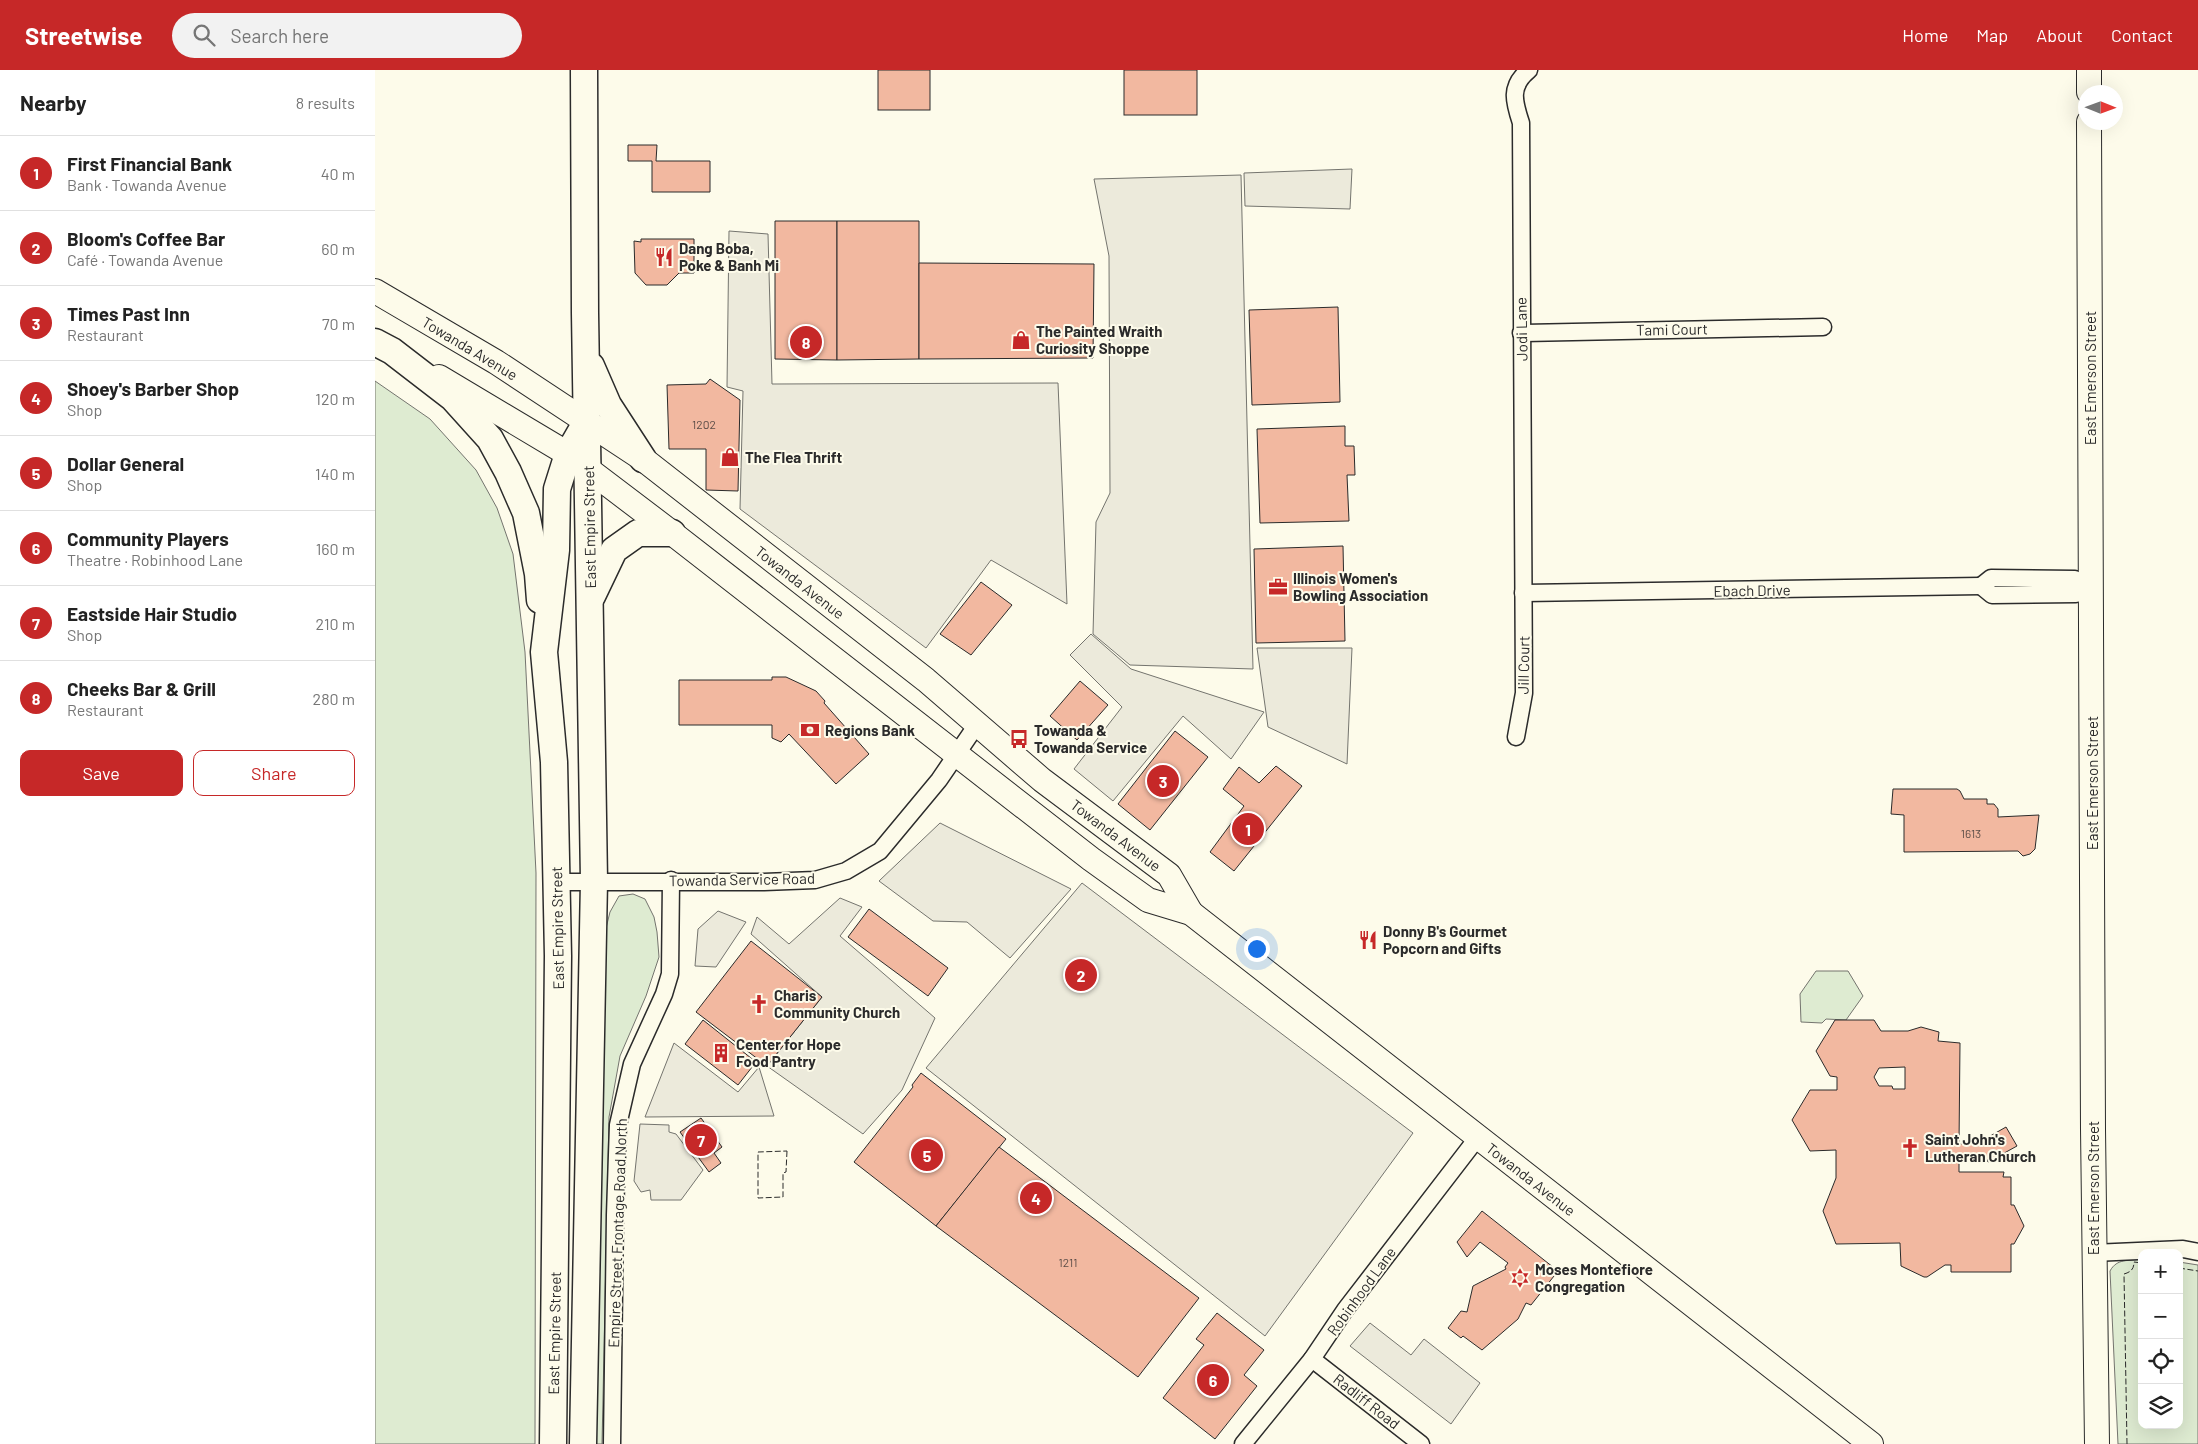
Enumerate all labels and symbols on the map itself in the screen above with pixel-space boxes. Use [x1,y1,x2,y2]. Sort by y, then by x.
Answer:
north arrow [2078,85,2123,130]
place label: Dang Boba, Poke & Banh Mi [679,239,779,274]
restaurant icon: Dang Boba, Poke & Banh Mi [653,246,675,268]
street label: Jodi Lane [1511,297,1531,361]
street label: East Emerson Street [2081,311,2099,445]
street label: Towanda Avenue [419,312,521,384]
street label: Tami Court [1636,319,1708,339]
place label: The Painted Wraith Curiosity Shoppe [1036,322,1162,357]
pin: 8 [790,323,822,361]
shop icon: The Painted Wraith Curiosity Shoppe [1010,329,1032,351]
house number: 1202 [692,417,716,431]
shop icon: The Flea Thrift [719,446,741,468]
place label: The Flea Thrift [745,448,843,466]
street label: East Empire Street [579,465,599,589]
street label: Towanda Avenue [752,542,848,622]
place label: Illinois Women's Bowling Association [1293,569,1428,604]
office icon: Illinois Women's Bowling Association [1267,576,1289,598]
street label: Ebach Drive [1713,580,1791,600]
street label: Jill Court [1513,635,1533,695]
street label: East Emerson Street [2083,716,2101,850]
bank icon: Regions Bank [799,719,821,741]
place label: Regions Bank [825,721,915,739]
place label: Towanda & Towanda Service [1034,721,1147,756]
bus stop icon: Towanda & Towanda Service [1008,728,1030,750]
pin: 3 [1147,762,1179,800]
street label: Towanda Avenue [1067,795,1165,875]
pin: 1 [1232,810,1264,848]
house number: 1613 [1961,826,1981,840]
street label: East Empire Street [547,866,567,990]
street label: Towanda Service Road [669,869,815,889]
place label: Donny B's Gourmet Popcorn and Gifts [1383,922,1507,957]
restaurant icon: Donny B's Gourmet Popcorn and Gifts [1357,929,1379,951]
your location [1244,936,1270,962]
pin: 2 [1065,956,1097,994]
place label: Charis Community Church [774,986,900,1021]
church icon: Charis Community Church [748,993,770,1015]
place label: Center for Hope Food Pantry [736,1035,841,1070]
building icon: Center for Hope Food Pantry [710,1042,732,1064]
street label: Empire Street Frontage Road North [604,1118,630,1348]
pin: 7 [685,1121,717,1159]
street label: East Emerson Street [2084,1121,2102,1255]
place label: Saint John's Lutheran Church [1925,1130,2036,1165]
pin: 5 [911,1136,943,1174]
church icon: Saint John's Lutheran Church [1899,1137,1921,1159]
street label: Towanda Avenue [1483,1139,1579,1219]
pin: 4 [1020,1179,1052,1217]
street label: Robinhood Lane [1323,1243,1399,1339]
house number: 1211 [1059,1255,1077,1269]
place label: Moses Montefiore Congregation [1535,1260,1653,1295]
synagogue icon: Moses Montefiore Congregation [1509,1267,1531,1289]
street label: East Empire Street [544,1271,564,1395]
pin: 6 [1197,1361,1229,1399]
street label: Radliff Road [1330,1370,1404,1432]

